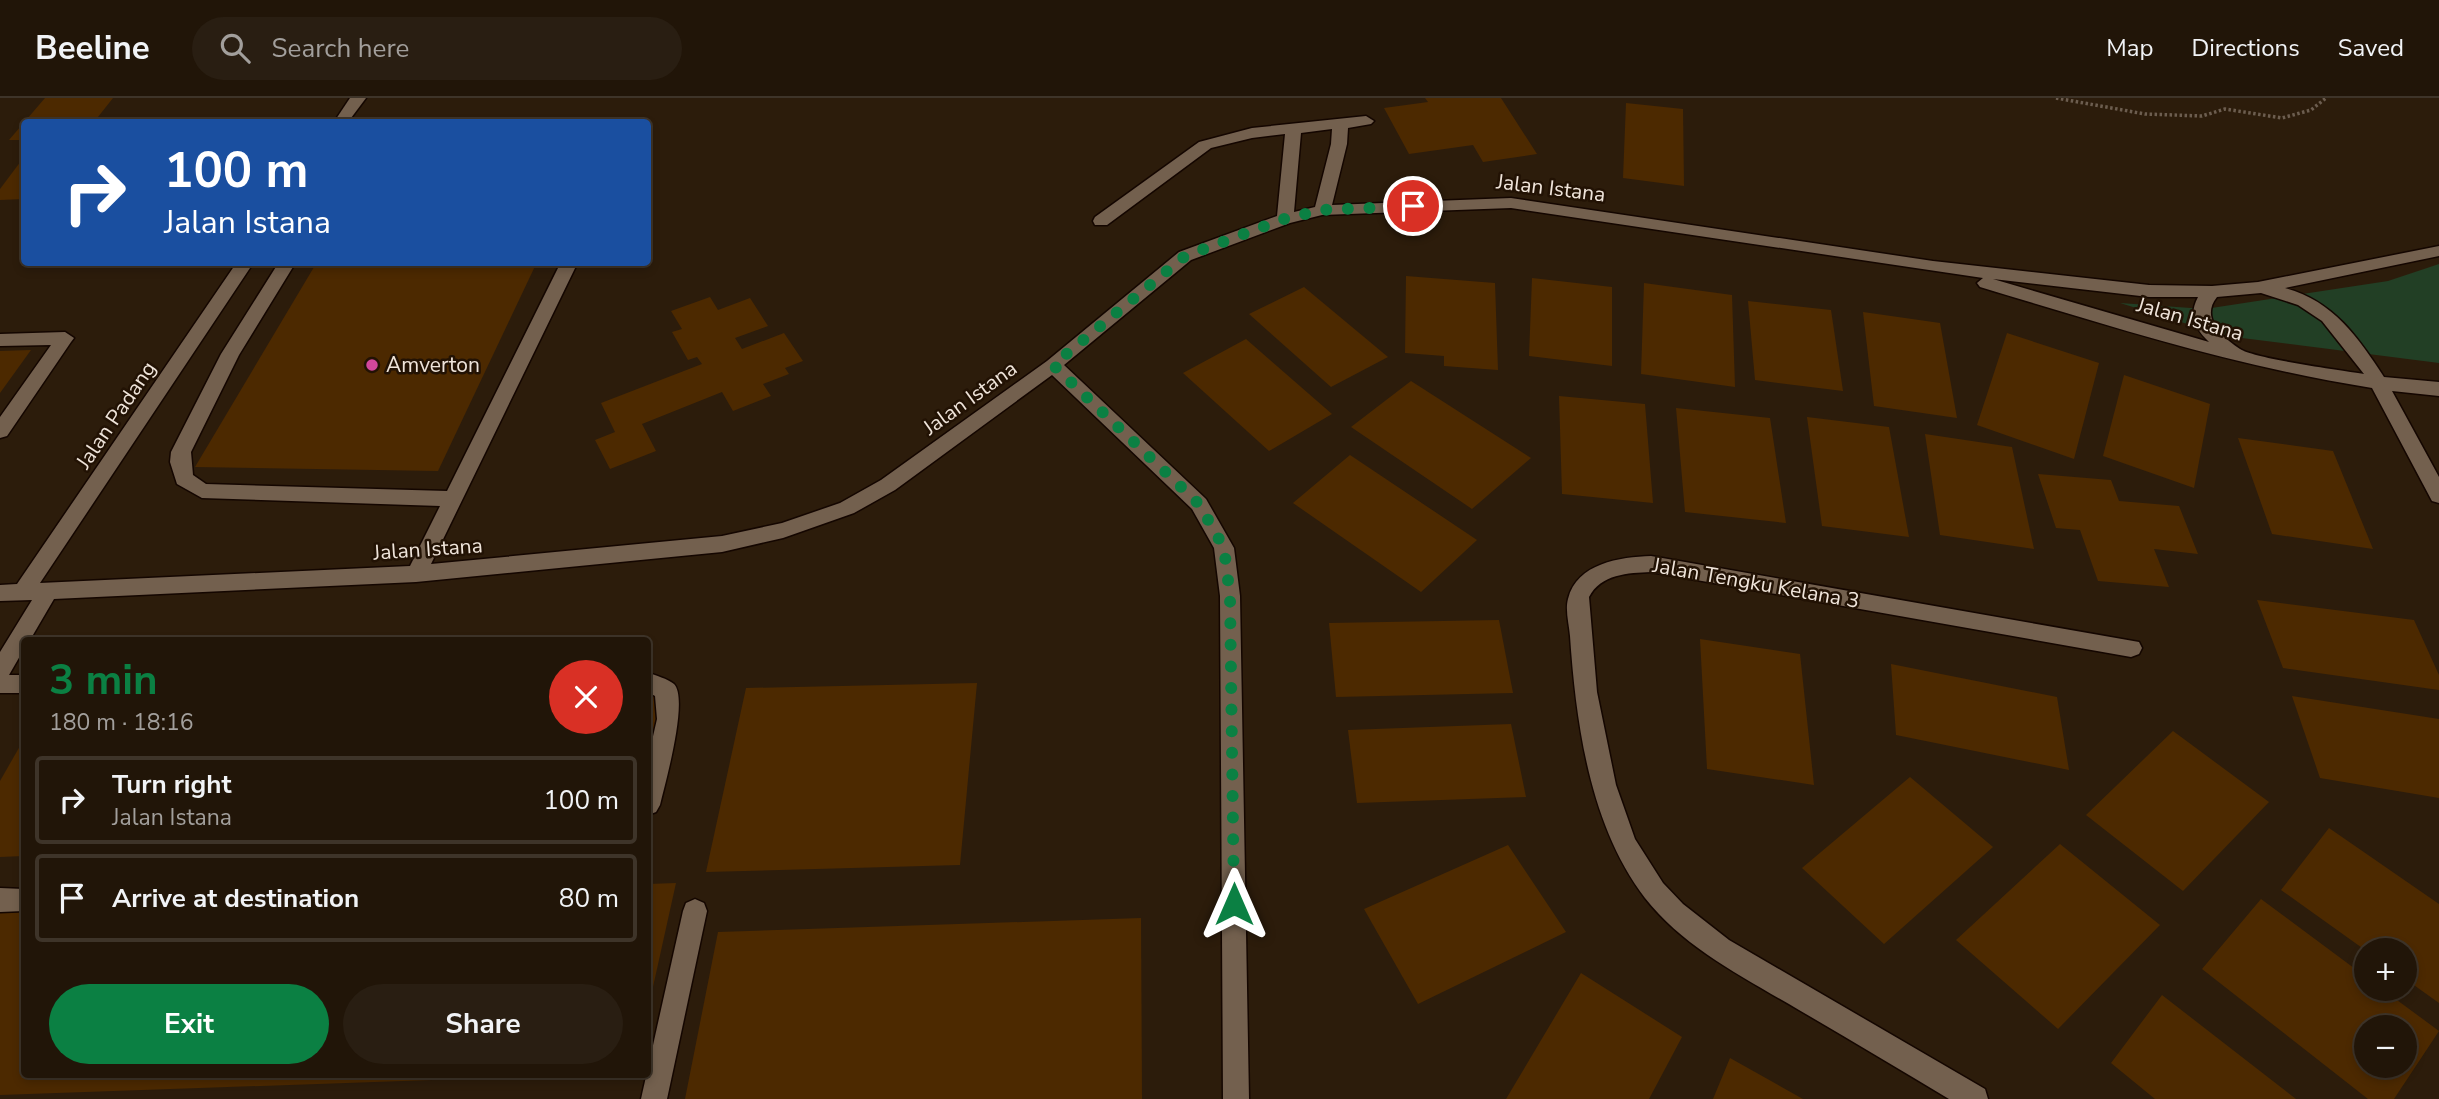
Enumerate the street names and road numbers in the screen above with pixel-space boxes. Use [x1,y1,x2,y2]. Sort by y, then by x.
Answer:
street label: Jalan Istana [1494,167,1607,209]
street label: Jalan Istana [2133,290,2246,348]
street label: Jalan Istana [917,354,1023,442]
street label: Jalan Padang [69,356,162,475]
street label: Jalan Istana [371,531,484,567]
street label: Jalan Tengku Kelana 3 [1650,551,1861,615]

